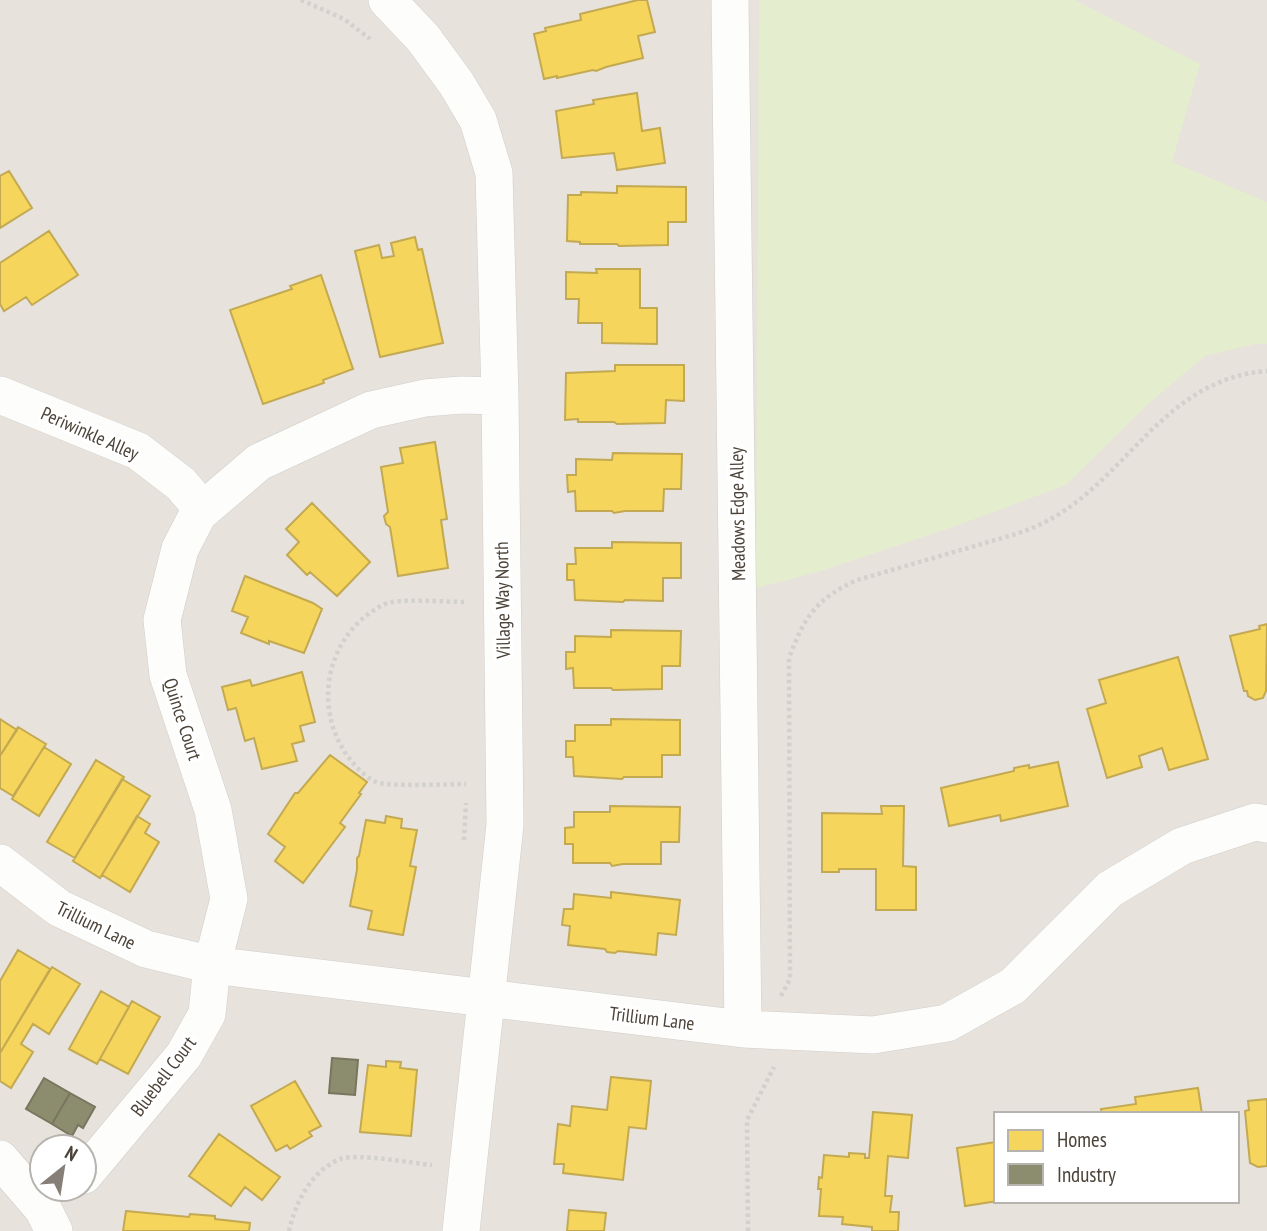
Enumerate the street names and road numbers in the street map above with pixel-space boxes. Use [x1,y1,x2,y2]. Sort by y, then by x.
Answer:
street label: Periwinkle Alley [37,401,143,466]
street label: Meadows Edge Alley [724,446,750,581]
street label: Village Way North [489,541,515,660]
street label: Quince Court [158,675,208,764]
street label: Trillium Lane [52,896,140,955]
street label: Trillium Lane [608,1001,696,1035]
street label: Bluebell Court [125,1031,201,1121]

